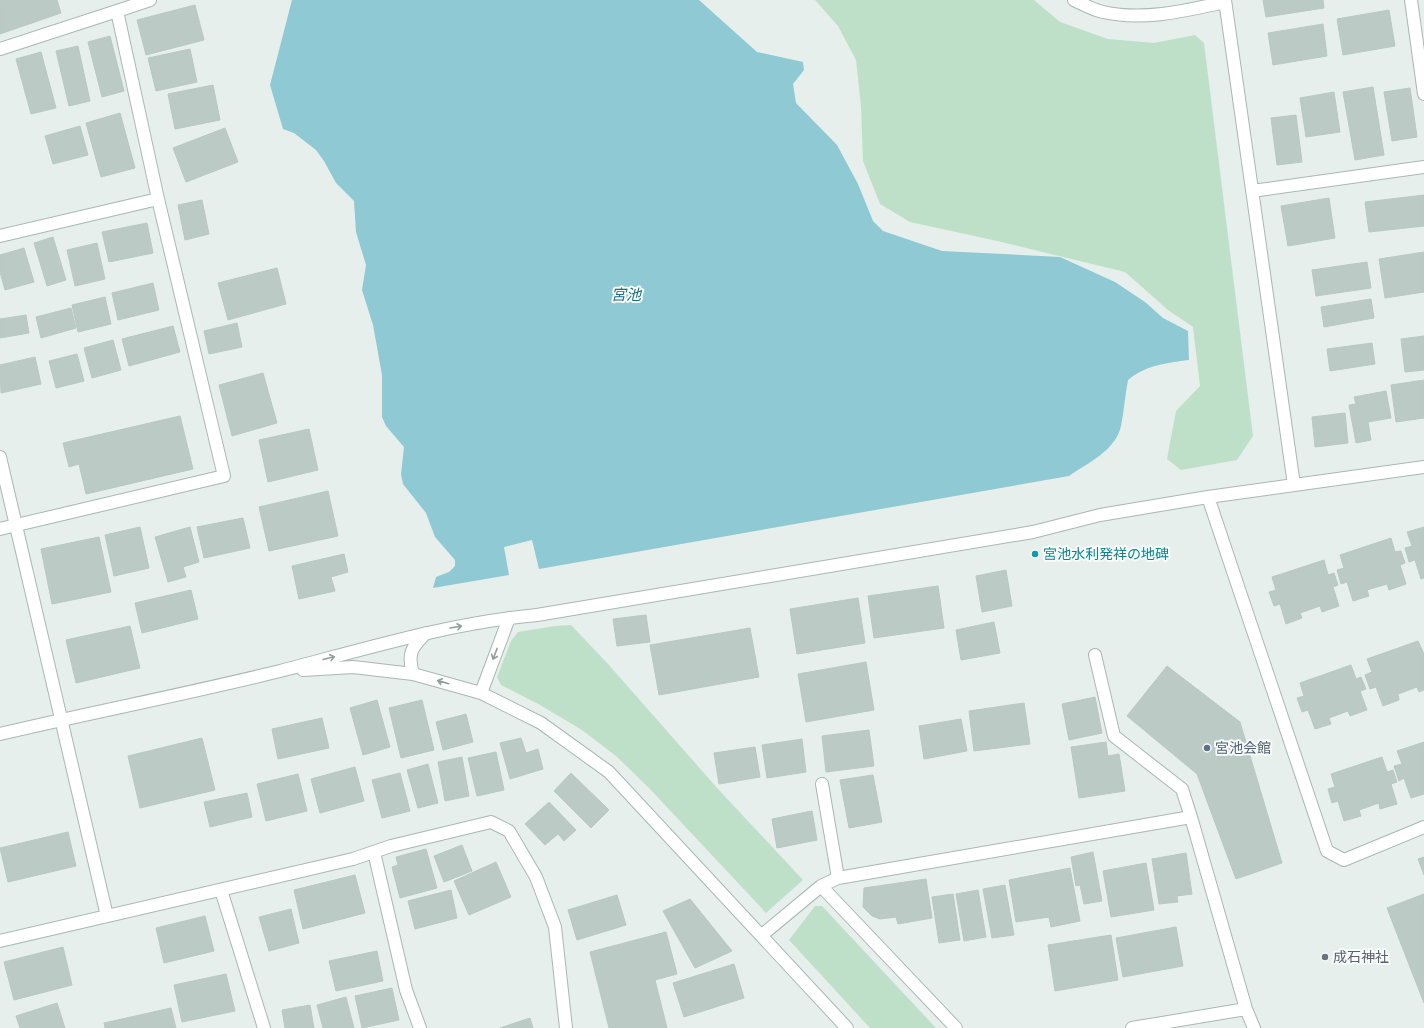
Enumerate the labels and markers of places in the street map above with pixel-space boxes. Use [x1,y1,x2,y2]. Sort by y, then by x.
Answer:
place label: 宮池水利発祥の地碑 [1043,546,1169,562]
marker: 宮池水利発祥の地碑 [1030,549,1040,559]
place label: 宮池会館 [1215,740,1271,756]
marker: 宮池会館 [1202,743,1212,753]
place label: 成石神社 [1333,949,1389,965]
marker: 成石神社 [1320,952,1330,962]

